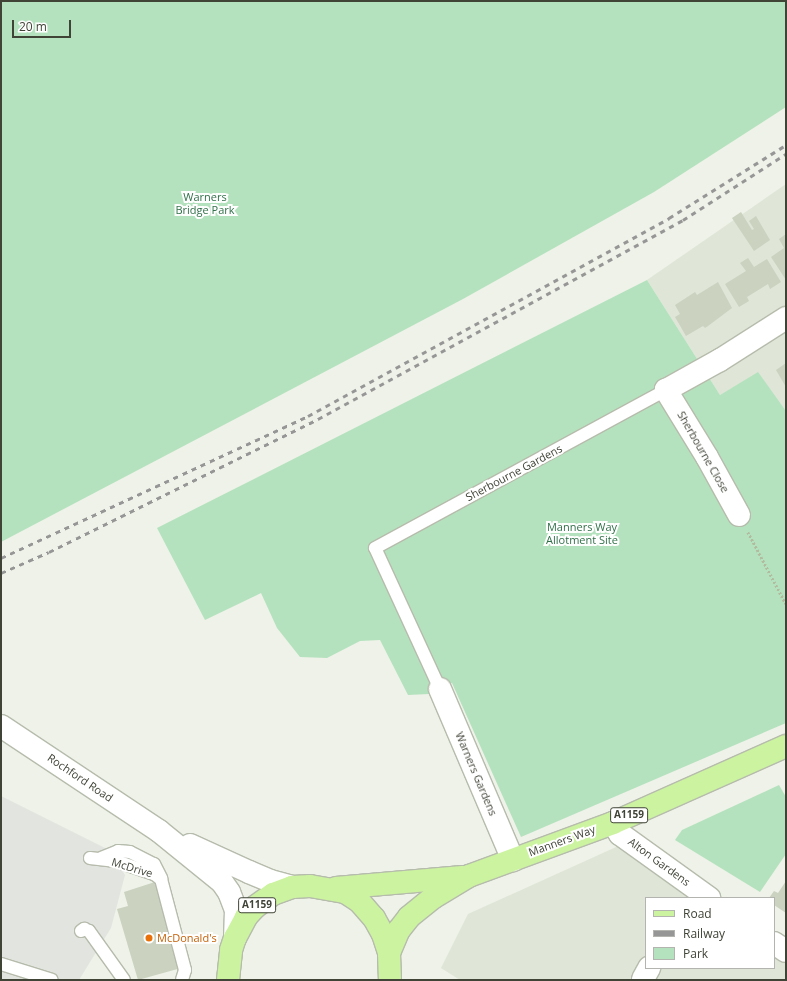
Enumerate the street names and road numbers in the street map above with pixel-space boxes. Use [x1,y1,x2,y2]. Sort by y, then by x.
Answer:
street label: Sherbourne Close [674,409,732,495]
street label: Sherbourne Gardens [464,442,564,504]
street label: Warners Gardens [452,730,500,818]
street label: Rochford Road [45,751,115,805]
road number: A1159 [610,807,648,823]
street label: Manners Way [527,823,597,859]
street label: Alton Gardens [625,835,693,889]
street label: McDrive [110,856,154,880]
road number: A1159 [238,897,276,913]

